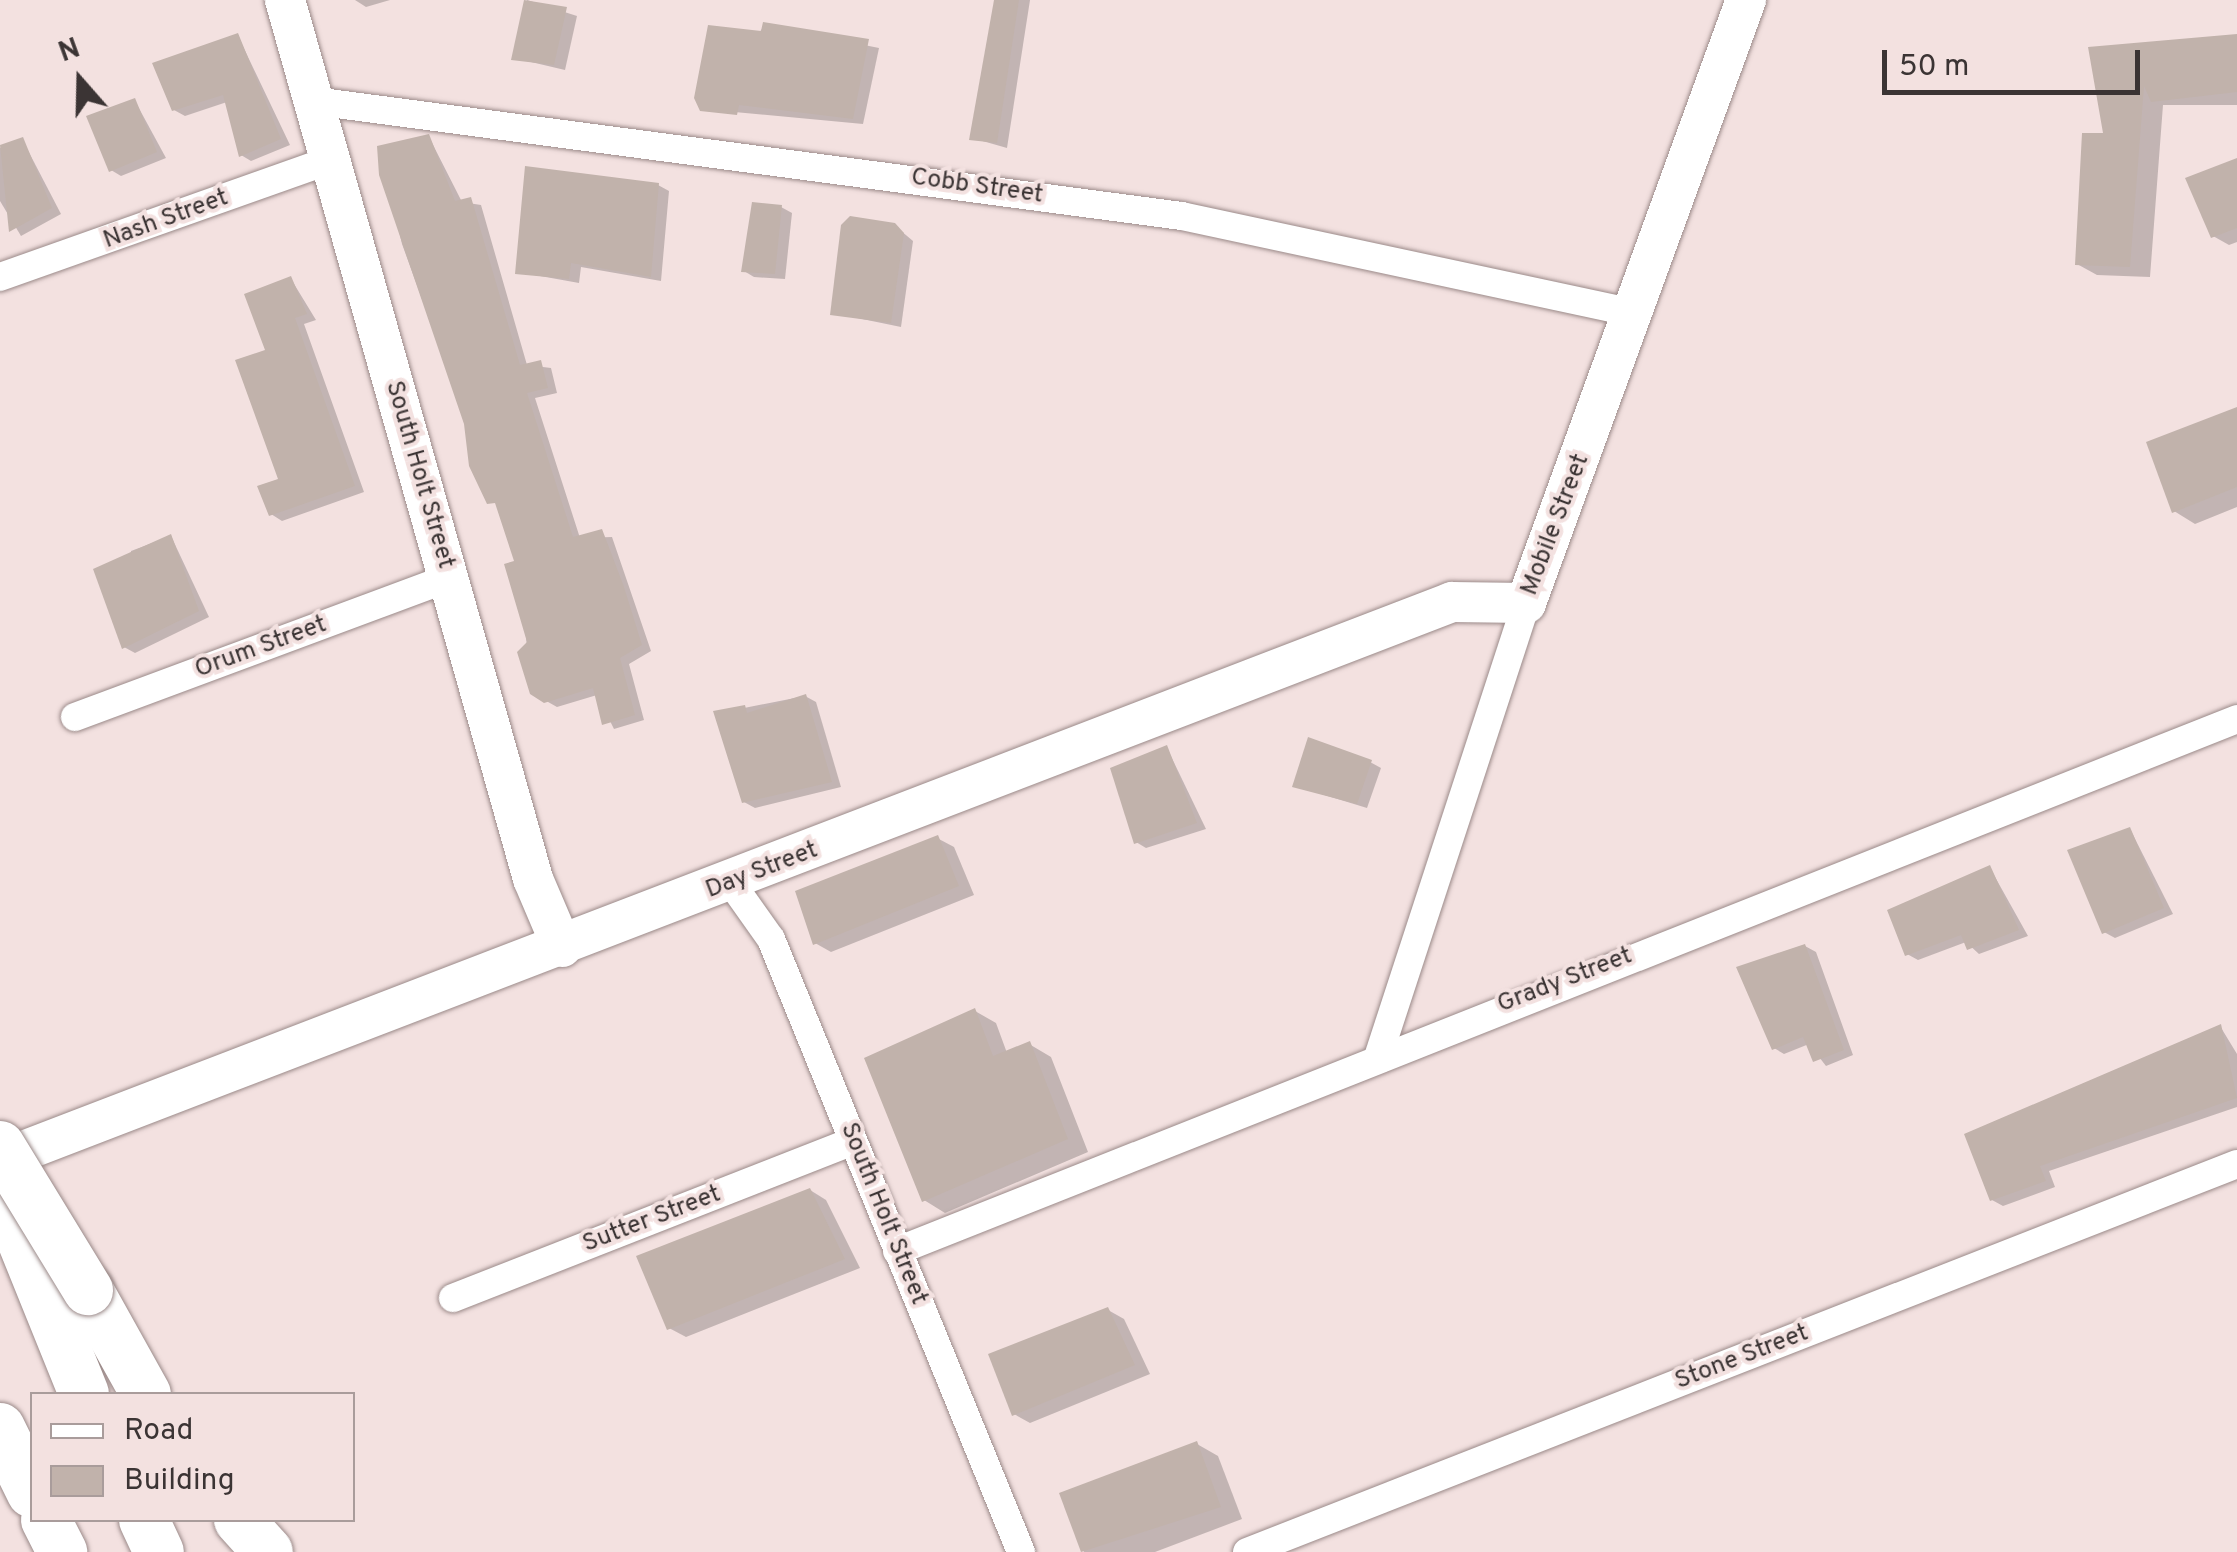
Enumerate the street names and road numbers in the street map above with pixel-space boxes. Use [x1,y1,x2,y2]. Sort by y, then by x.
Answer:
street label: Cobb Street [909,163,1045,211]
street label: Nash Street [100,184,232,256]
street label: South Holt Street [378,378,460,572]
street label: Mobile Street [1515,450,1597,600]
street label: Orum Street [191,610,331,686]
street label: Day Street [702,836,822,906]
street label: Grady Street [1493,942,1637,1020]
street label: South Holt Street [833,1119,933,1309]
street label: Sutter Street [579,1180,725,1260]
street label: Stone Street [1671,1319,1813,1397]

